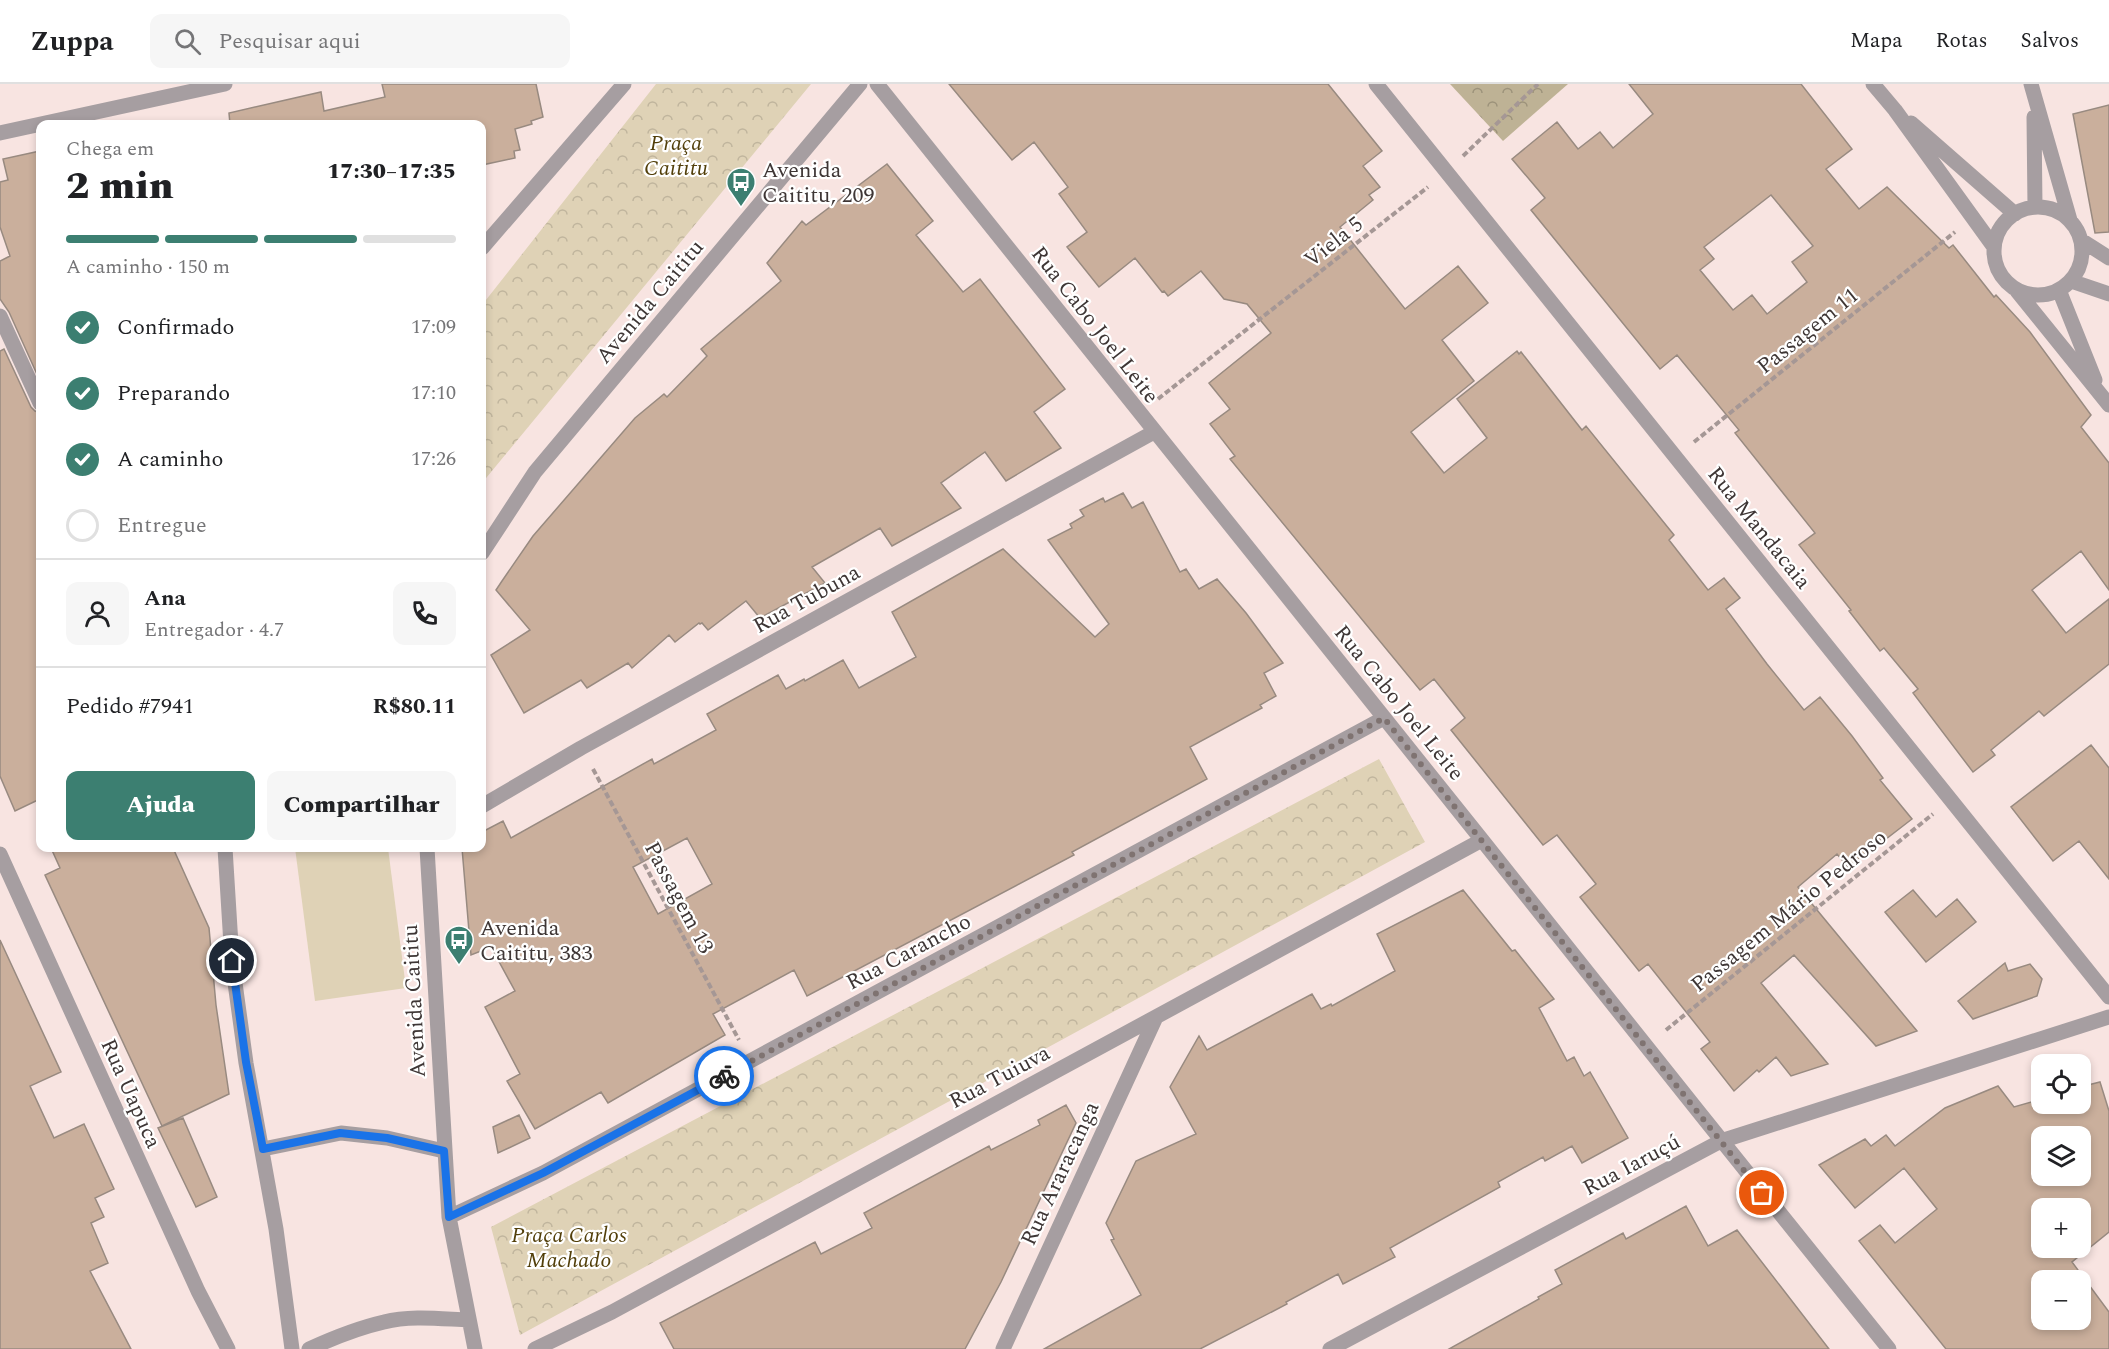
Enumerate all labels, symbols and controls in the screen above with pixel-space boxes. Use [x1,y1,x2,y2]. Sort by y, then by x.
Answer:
search box [150,14,570,68]
text: Zuppa [30,20,114,63]
icon: search [171,25,204,58]
text: Pesquisar aqui [219,25,361,58]
text: Mapa [1850,25,1903,57]
text: Rotas [1936,25,1988,57]
text: Salvos [2021,25,2079,57]
park label: Praça Caititu [644,127,709,185]
text: Chega em [66,134,154,164]
place label: Avenida Caititu, 209 [762,154,874,212]
text: 17:30–17:35 [327,155,456,188]
text: 2 min [66,157,174,216]
bus stop icon: Avenida Caititu, 209 [725,166,757,208]
street label: Viela 5 [1297,208,1371,276]
street label: Avenida Caititu [588,233,712,371]
street label: Rua Cabo Joel Leite [1023,239,1167,411]
text: A caminho · 150 m [66,252,230,282]
street label: Passagem 11 [1750,280,1866,383]
icon: check [66,311,99,344]
text: Confirmado [117,311,234,344]
text: 17:09 [411,312,456,342]
icon: check [66,377,99,410]
text: Preparando [117,377,230,410]
text: 17:10 [411,378,456,408]
icon: check [66,443,99,476]
text: A caminho [117,443,223,476]
text: 17:26 [411,444,456,474]
street label: Rua Mandacaia [1699,459,1819,597]
text: Entregue [117,509,207,542]
street label: Rua Tubuna [747,556,867,642]
button: person [66,582,129,645]
text: Ana [144,582,186,615]
button: phone [393,582,456,645]
text: Entregador · 4.7 [144,615,284,645]
street label: Rua Cabo Joel Leite [1326,618,1472,788]
text: Pedido #7941 [66,690,194,723]
text: R$80.11 [372,690,456,723]
button: Ajuda [66,771,255,840]
button: Compartilhar [267,771,456,840]
street label: Passagem Mário Pedroso [1684,822,1894,1001]
street label: Passagem 13 [635,836,722,960]
street label: Rua Carancho [840,905,977,999]
place label: Avenida Caititu, 383 [480,912,592,970]
street label: Avenida Caititu [394,923,435,1078]
bus stop icon: Avenida Caititu, 383 [443,924,475,966]
pin [206,935,257,986]
icon: home [215,944,248,977]
street label: Rua Uapuca [92,1033,170,1154]
street label: Rua Tuiuva [943,1037,1057,1118]
courier [694,1046,754,1106]
map controls [2031,1054,2091,1330]
button: locate [2031,1054,2091,1114]
icon: bike [708,1060,741,1093]
street label: Rua Araracanga [1013,1096,1108,1251]
street label: Rua Iaruçú [1577,1126,1686,1205]
button: layers [2031,1126,2091,1186]
pin [1736,1167,1787,1218]
icon: bag [1745,1176,1778,1209]
button: + [2031,1198,2091,1258]
park label: Praça Carlos Machado [511,1219,627,1277]
button: − [2031,1270,2091,1330]

